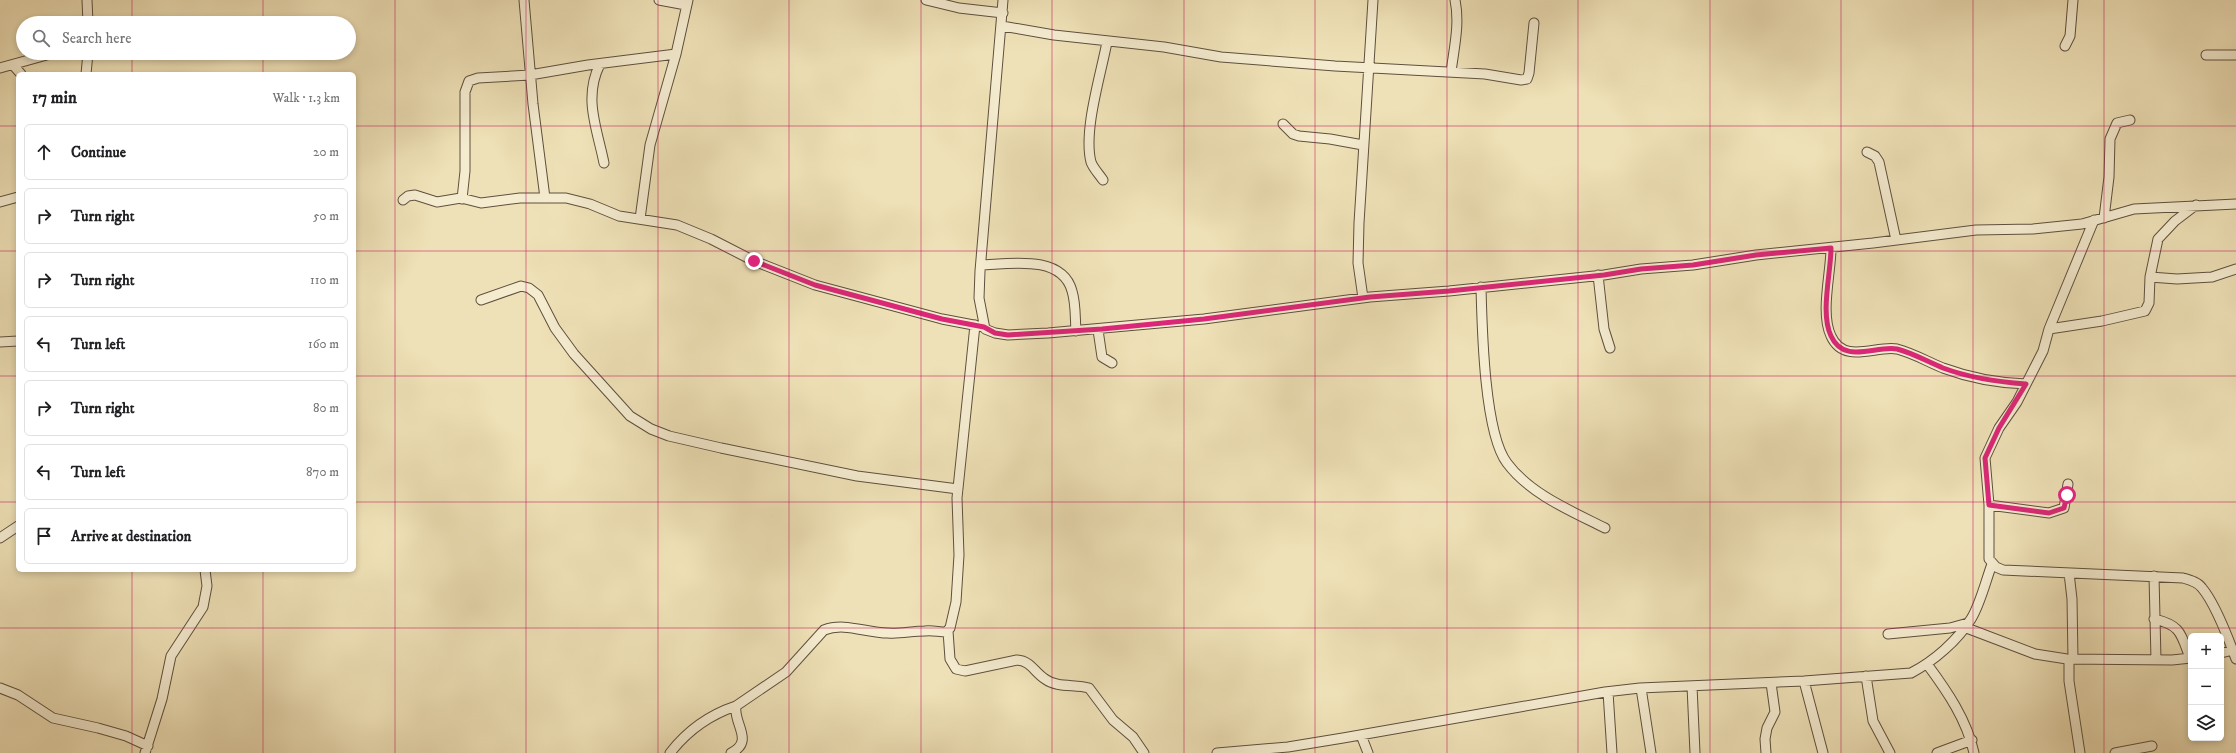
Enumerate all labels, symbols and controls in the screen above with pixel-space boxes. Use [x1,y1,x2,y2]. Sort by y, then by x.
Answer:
search box [16,16,356,60]
icon: search [30,27,52,49]
text: Search here [62,29,131,48]
text: 17 min [32,87,77,109]
text: Walk · 1.3 km [273,90,340,106]
icon: ahead [33,141,55,163]
text: Continue [71,143,126,162]
text: 20 m [313,144,339,160]
icon: right [33,205,55,227]
text: Turn right [71,207,134,226]
text: 50 m [313,208,339,224]
route end [745,252,763,270]
icon: right [33,269,55,291]
text: Turn right [71,271,134,290]
text: 110 m [310,272,339,288]
icon: left [33,333,55,355]
text: Turn left [71,335,125,354]
text: 160 m [308,336,339,352]
icon: right [33,397,55,419]
text: Turn right [71,399,134,418]
text: 80 m [313,400,339,416]
icon: left [33,461,55,483]
text: Turn left [71,463,125,482]
text: 870 m [306,464,339,480]
route start [2058,486,2076,504]
icon: arrive [33,525,55,547]
text: Arrive at destination [71,527,191,546]
map controls [2188,633,2224,741]
button: + [2188,633,2224,669]
button: − [2188,669,2224,705]
button: layers [2188,705,2224,741]

